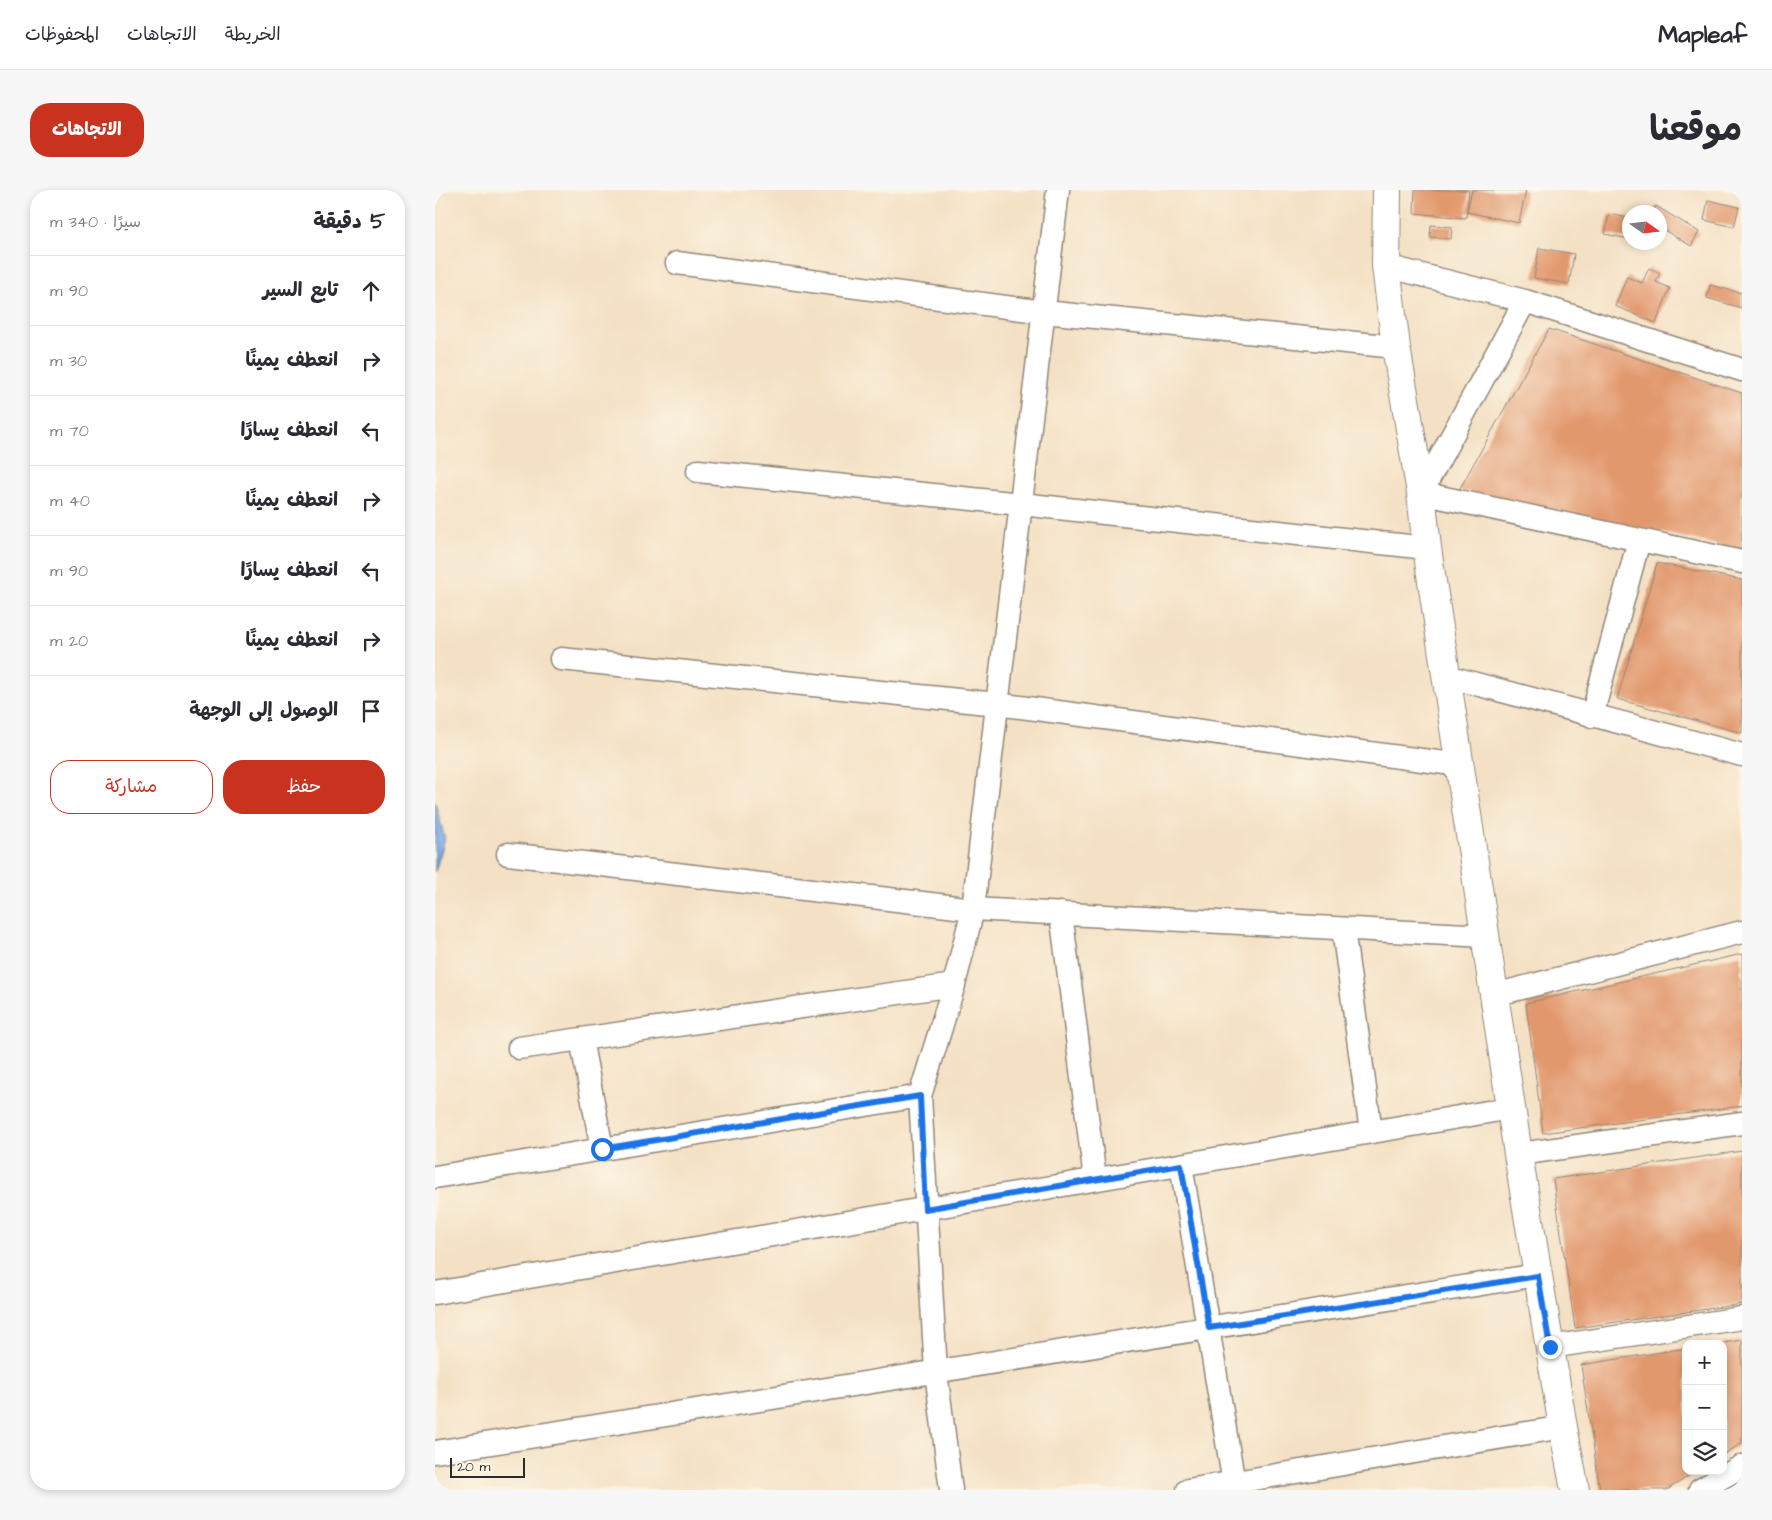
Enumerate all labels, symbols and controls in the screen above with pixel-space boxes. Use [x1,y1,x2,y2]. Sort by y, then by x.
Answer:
text: Mapleaf [1658,18,1747,52]
text: المحفوظات [25,22,99,47]
text: الاتجاهات [127,22,197,47]
text: الخريطة [225,22,281,47]
button: الاتجاهات [30,103,144,157]
text: موقعنا [1649,105,1742,154]
north arrow [1622,205,1667,250]
text: 5 دقيقة [313,207,385,236]
text: سيرًا · 340 m [50,211,141,233]
text: تابع السير [263,277,338,304]
icon: ahead [357,277,385,305]
text: 90 m [50,280,88,302]
text: انعطف يمينًا [246,347,338,374]
icon: right [357,347,385,375]
text: 30 m [50,350,87,372]
text: انعطف يسارًا [241,417,338,444]
icon: left [357,417,385,445]
text: 70 m [50,420,89,442]
text: انعطف يمينًا [246,487,338,514]
icon: right [357,487,385,515]
text: 40 m [50,490,90,512]
text: انعطف يسارًا [241,557,338,584]
icon: left [357,557,385,585]
text: 90 m [50,560,88,582]
text: انعطف يمينًا [246,627,338,654]
icon: right [357,627,385,655]
text: 20 m [50,630,88,652]
text: الوصول إلى الوجهة [189,697,338,724]
icon: arrive [357,697,385,725]
button: مشاركة [50,760,213,814]
button: حفظ [223,760,385,814]
route start [591,1138,614,1161]
route end [1539,1336,1562,1359]
map controls [1682,1340,1727,1475]
button: + [1682,1340,1727,1385]
button: − [1682,1385,1727,1430]
button: layers [1682,1430,1727,1475]
scale bar [450,1455,525,1478]
text: 20 m [457,1457,490,1477]

